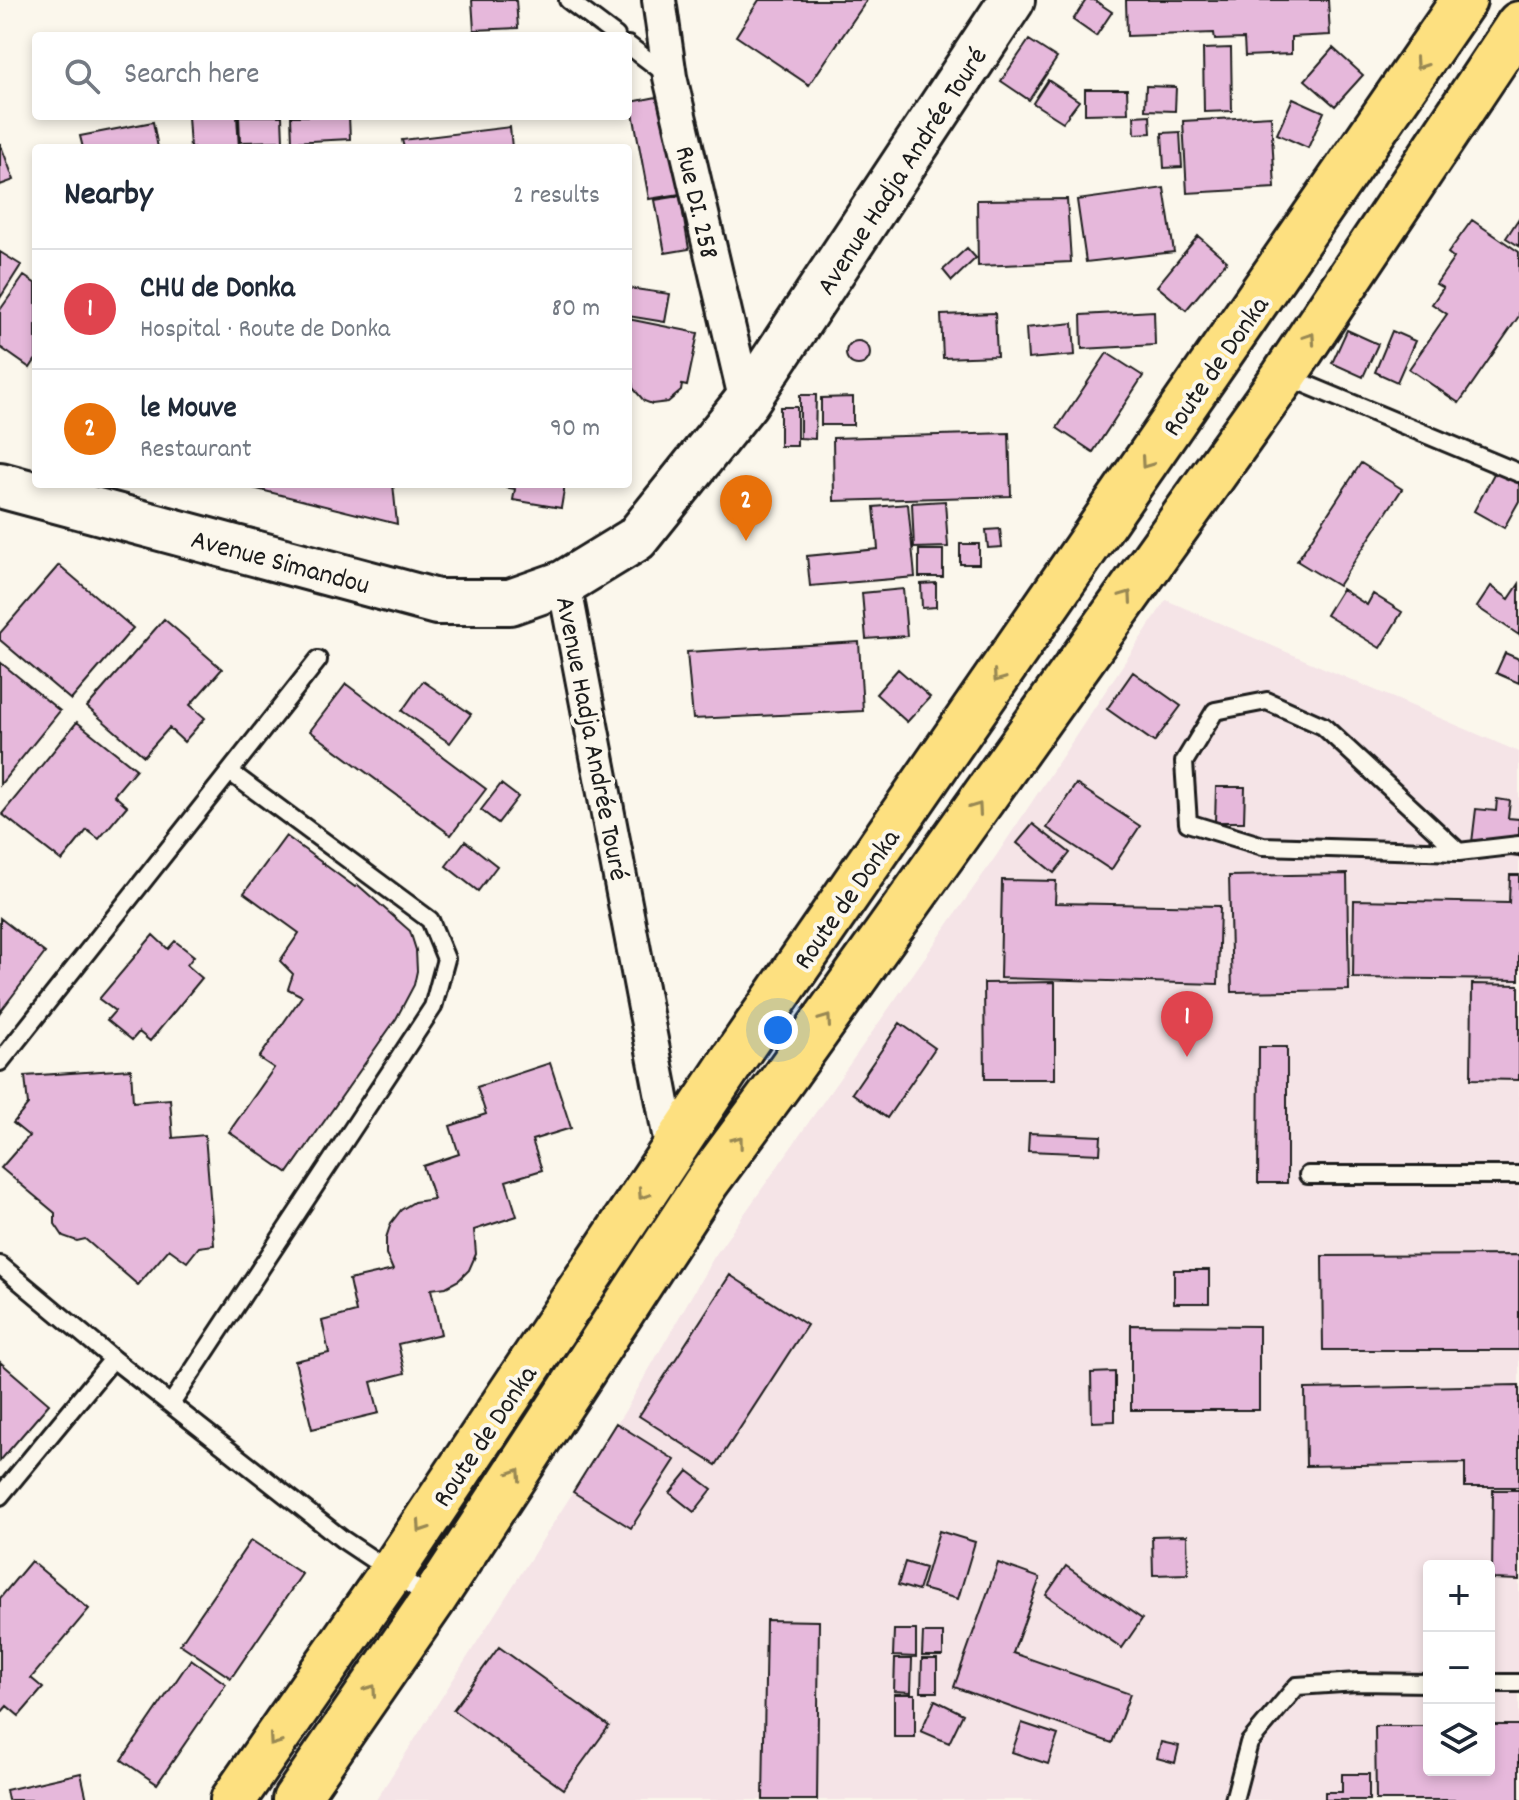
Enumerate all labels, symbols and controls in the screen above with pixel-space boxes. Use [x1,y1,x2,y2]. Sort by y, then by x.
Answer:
search box [32,32,632,120]
street label: Avenue Hadja Andrée Touré [809,41,1000,305]
icon: search [60,54,104,98]
text: Search here [124,55,260,98]
one-way arrow [1415,56,1430,70]
street label: Rue DI. 258 [662,143,727,264]
text: Nearby [64,172,153,221]
text: 2 results [513,178,600,215]
text: CHU de Donka [140,269,295,312]
street label: Route de Donka [1155,289,1282,446]
text: 1 [87,291,93,328]
text: 80 m [552,291,600,328]
text: Hospital · Route de Donka [140,312,390,349]
one-way arrow [1300,332,1315,347]
text: le Mouve [140,389,237,432]
text: 2 [84,411,96,448]
text: 90 m [550,411,600,448]
text: Restaurant [140,432,252,469]
one-way arrow [1141,455,1156,469]
pin: 2 [720,475,772,541]
street label: Avenue Simandou [186,522,373,608]
one-way arrow [1118,590,1132,605]
street label: Avenue Hadja Andrée Touré [542,593,636,884]
one-way arrow [993,669,1008,683]
one-way arrow [967,802,981,816]
street label: Route de Donka [786,822,913,979]
pin: 1 [1161,991,1213,1057]
your location [758,1010,798,1050]
one-way arrow [816,1014,831,1028]
one-way arrow [728,1135,742,1150]
one-way arrow [638,1185,653,1200]
street label: Route de Donka [425,1358,550,1517]
one-way arrow [506,1468,521,1482]
one-way arrow [416,1519,431,1533]
map controls [1423,1560,1495,1776]
button: + [1423,1560,1495,1632]
button: − [1423,1632,1495,1704]
one-way arrow [361,1684,376,1698]
button: layers [1423,1704,1495,1776]
one-way arrow [269,1733,284,1747]

